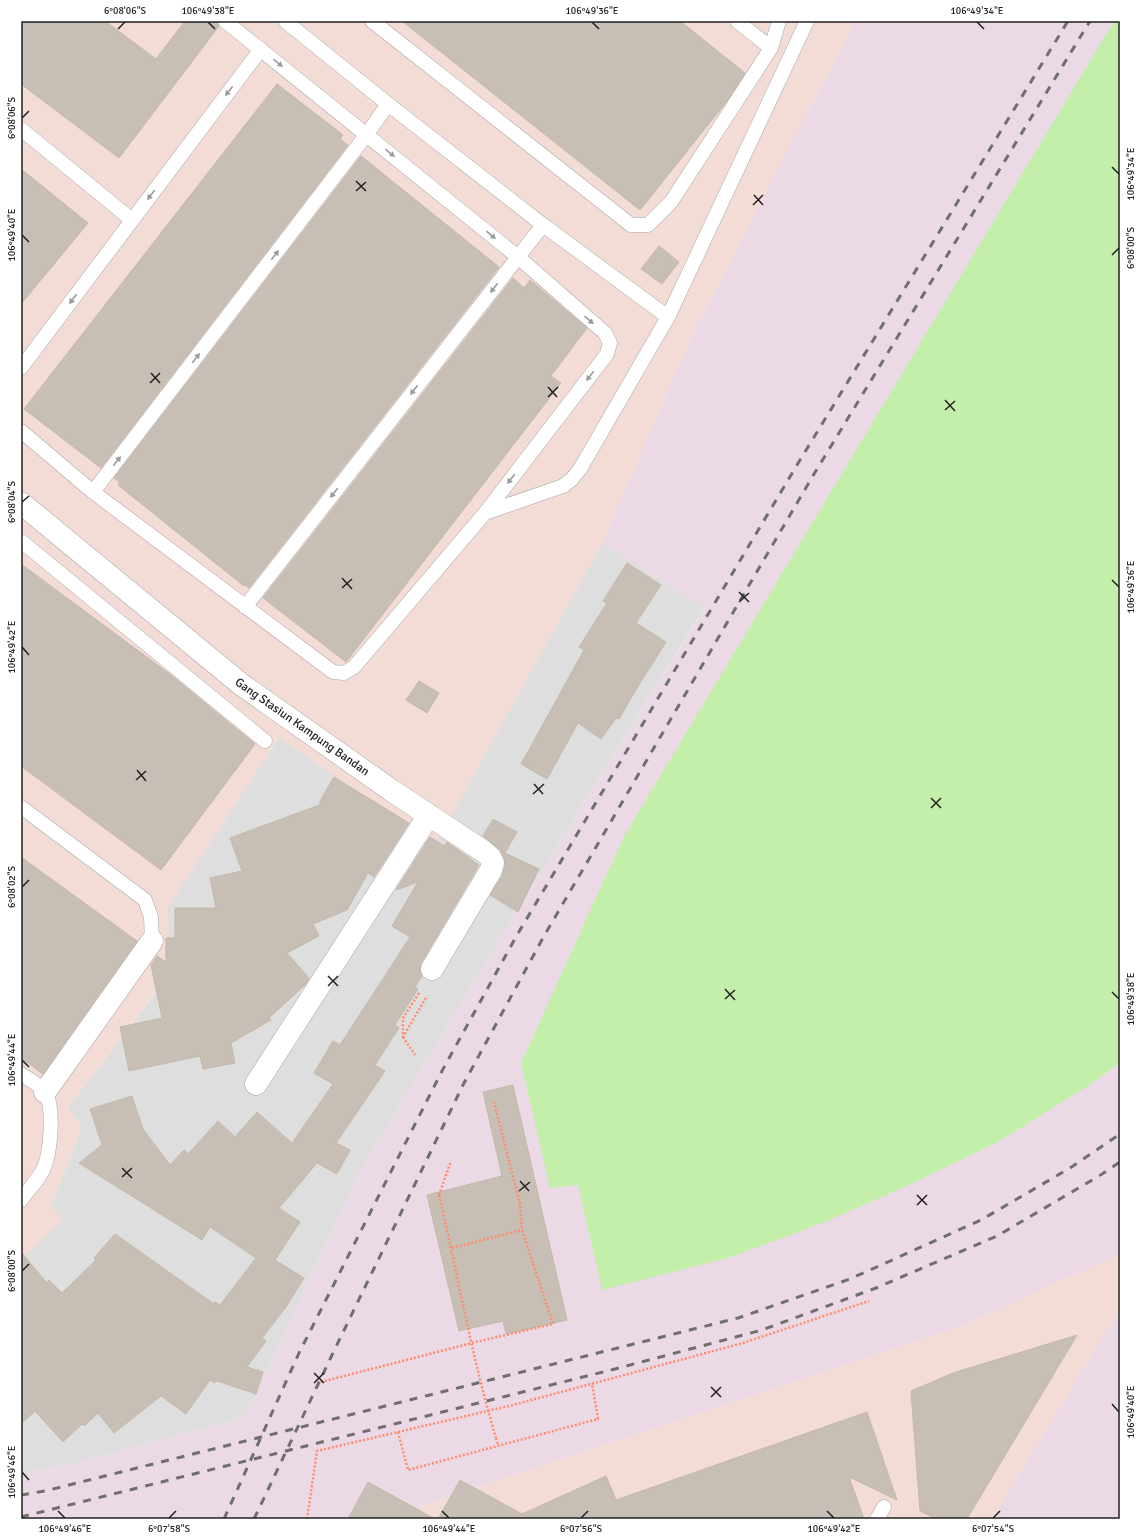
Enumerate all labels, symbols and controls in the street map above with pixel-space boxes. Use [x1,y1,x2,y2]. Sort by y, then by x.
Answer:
text: 6°08'06"S [104,5,147,17]
text: 106°49'38"E [181,5,235,17]
text: 106°49'36"E [565,5,619,17]
text: 106°49'34"E [950,5,1004,17]
one-way arrow [272,58,283,67]
one-way arrow [225,86,233,97]
text: 6°08'06"S [6,96,18,139]
text: 106°49'34"E [1125,147,1137,201]
one-way arrow [385,148,395,157]
one-way arrow [147,190,155,201]
text: 106°49'40"E [6,208,18,262]
text: 6°08'00"S [1125,226,1137,269]
one-way arrow [485,231,496,239]
one-way arrow [271,249,279,260]
one-way arrow [489,282,498,293]
one-way arrow [68,294,77,305]
one-way arrow [584,315,595,324]
one-way arrow [192,352,200,363]
one-way arrow [586,370,595,381]
one-way arrow [409,385,418,396]
one-way arrow [113,455,121,466]
one-way arrow [507,473,515,484]
text: 6°08'04"S [6,480,18,523]
one-way arrow [330,487,338,498]
text: 106°49'36"E [1125,560,1137,614]
text: 106°49'42"E [6,620,18,674]
street label: Gang Stasiun Kampung Bandan [232,675,372,779]
text: 6°08'02"S [6,865,18,908]
text: 106°49'38"E [1125,972,1137,1026]
text: 106°49'44"E [6,1033,18,1087]
text: 6°08'00"S [6,1249,18,1292]
text: 106°49'40"E [1125,1385,1137,1439]
text: 106°49'46"E [6,1445,18,1499]
text: 106°49'46"E [38,1523,92,1535]
text: 6°07'58"S [148,1523,191,1535]
text: 106°49'44"E [422,1523,476,1535]
text: 6°07'56"S [560,1523,603,1535]
text: 106°49'42"E [807,1523,861,1535]
text: 6°07'54"S [972,1523,1015,1535]

